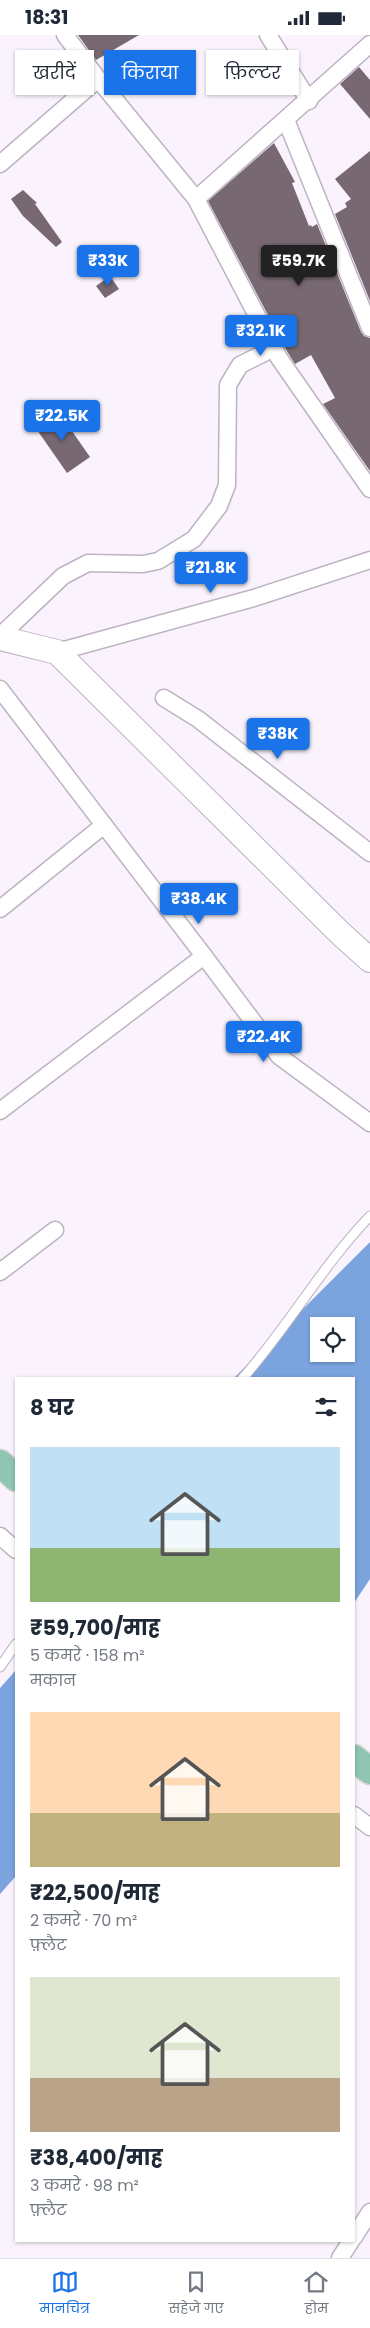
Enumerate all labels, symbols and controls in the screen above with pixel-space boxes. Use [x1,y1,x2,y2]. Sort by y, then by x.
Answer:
text: 18:31 [25,4,69,31]
chip: खरीदें [15,50,94,95]
chip: किराया [104,50,196,95]
chip: फ़िल्टर [206,50,299,95]
pin: ₹33K [78,245,138,287]
pin: ₹59.7K [258,245,340,287]
text: ₹33K [88,249,128,272]
text: ₹59.7K [272,249,326,272]
pin: ₹32.1K [220,315,302,357]
text: ₹32.1K [236,319,286,342]
pin: ₹22.5K [21,399,103,442]
text: ₹22.5K [35,404,89,427]
pin: ₹21.8K [170,551,252,594]
text: ₹21.8K [186,556,236,579]
pin: ₹38K [248,717,308,760]
text: ₹38K [258,722,298,745]
pin: ₹38.4K [158,883,240,925]
text: ₹38.4K [171,887,227,910]
pin: ₹22.4K [223,1021,305,1063]
text: ₹22.4K [237,1025,291,1048]
map controls [310,1317,355,1362]
button: locate [310,1317,355,1362]
text: 8 घर [30,1393,74,1422]
icon: filters [312,1393,340,1421]
icon: home [140,1479,230,1569]
text: ₹59,700/माह [30,1613,160,1642]
text: 5 कमरे · 158 m² [30,1644,145,1667]
text: मकान [30,1669,76,1692]
icon: home [140,1744,230,1834]
text: ₹22,500/माह [30,1878,160,1907]
text: 2 कमरे · 70 m² [30,1909,137,1932]
text: फ़्लैट [30,1934,67,1957]
icon: home [140,2009,230,2099]
text: ₹38,400/माह [30,2143,163,2172]
text: 3 कमरे · 98 m² [30,2174,139,2197]
text: फ़्लैट [30,2199,67,2222]
tab: मानचित्र [39,2268,90,2319]
tab: सहेजे गए [169,2268,224,2319]
tab: होम [302,2268,330,2319]

